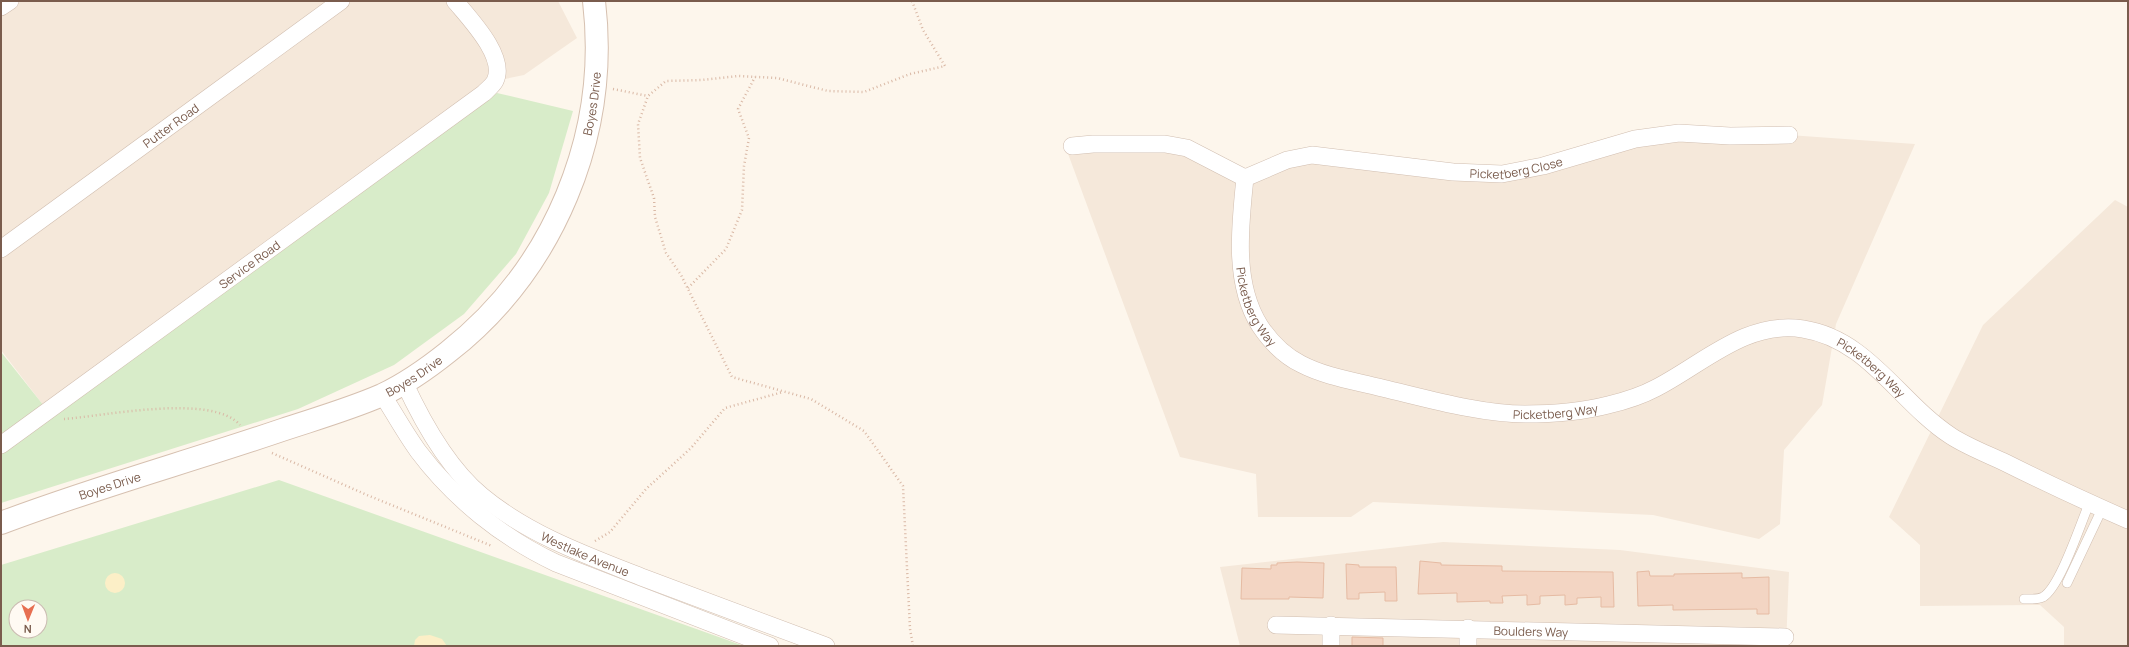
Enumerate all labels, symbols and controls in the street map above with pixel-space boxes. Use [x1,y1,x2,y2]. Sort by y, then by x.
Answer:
street label: Boyes Drive [578,71,604,137]
street label: Putter Road [139,99,202,151]
street label: Picketberg Close [1469,152,1565,183]
street label: Service Road [215,236,283,292]
street label: Picketberg Way [1233,266,1281,350]
street label: Picketberg Way [1834,333,1910,401]
street label: Boyes Drive [382,351,445,400]
street label: Picketberg Way [1513,399,1600,423]
street label: Boyes Drive [76,467,143,503]
street label: Westlake Avenue [538,527,632,580]
north arrow [8,599,48,639]
text: N [24,622,32,637]
street label: Boulders Way [1493,622,1569,640]

